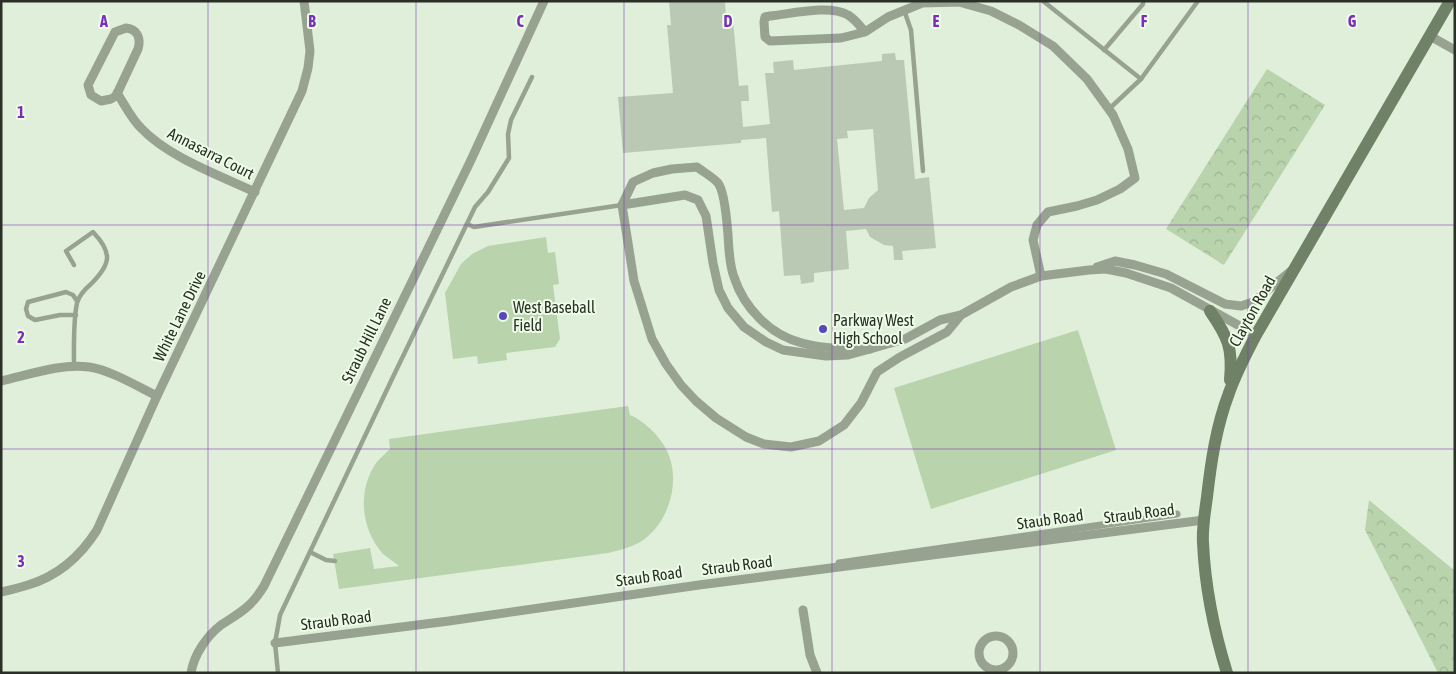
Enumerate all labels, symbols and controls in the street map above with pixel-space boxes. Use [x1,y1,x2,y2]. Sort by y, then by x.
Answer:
text: A [99,12,108,30]
text: B [308,12,316,30]
text: C [516,12,524,30]
text: D [724,12,733,30]
text: E [933,12,940,30]
text: F [1141,12,1148,30]
text: G [1348,12,1357,30]
text: 1 [17,103,25,121]
street label: Annasarra Court [165,124,257,183]
street label: White Lane Drive [149,268,209,364]
street label: Clayton Road [1225,273,1280,350]
street label: Straub Hill Lane [338,294,394,386]
place label: West Baseball Field [513,298,596,334]
marker: West Baseball Field [497,310,509,322]
place label: Parkway West High School [833,311,914,348]
marker: Parkway West High School [817,323,829,335]
text: 2 [17,328,25,346]
street label: Straub Road [1103,500,1175,526]
street label: Staub Road [1016,505,1084,533]
text: 3 [17,552,25,570]
street label: Straub Road [701,552,773,578]
street label: Staub Road [615,562,683,590]
street label: Straub Road [300,607,372,633]

